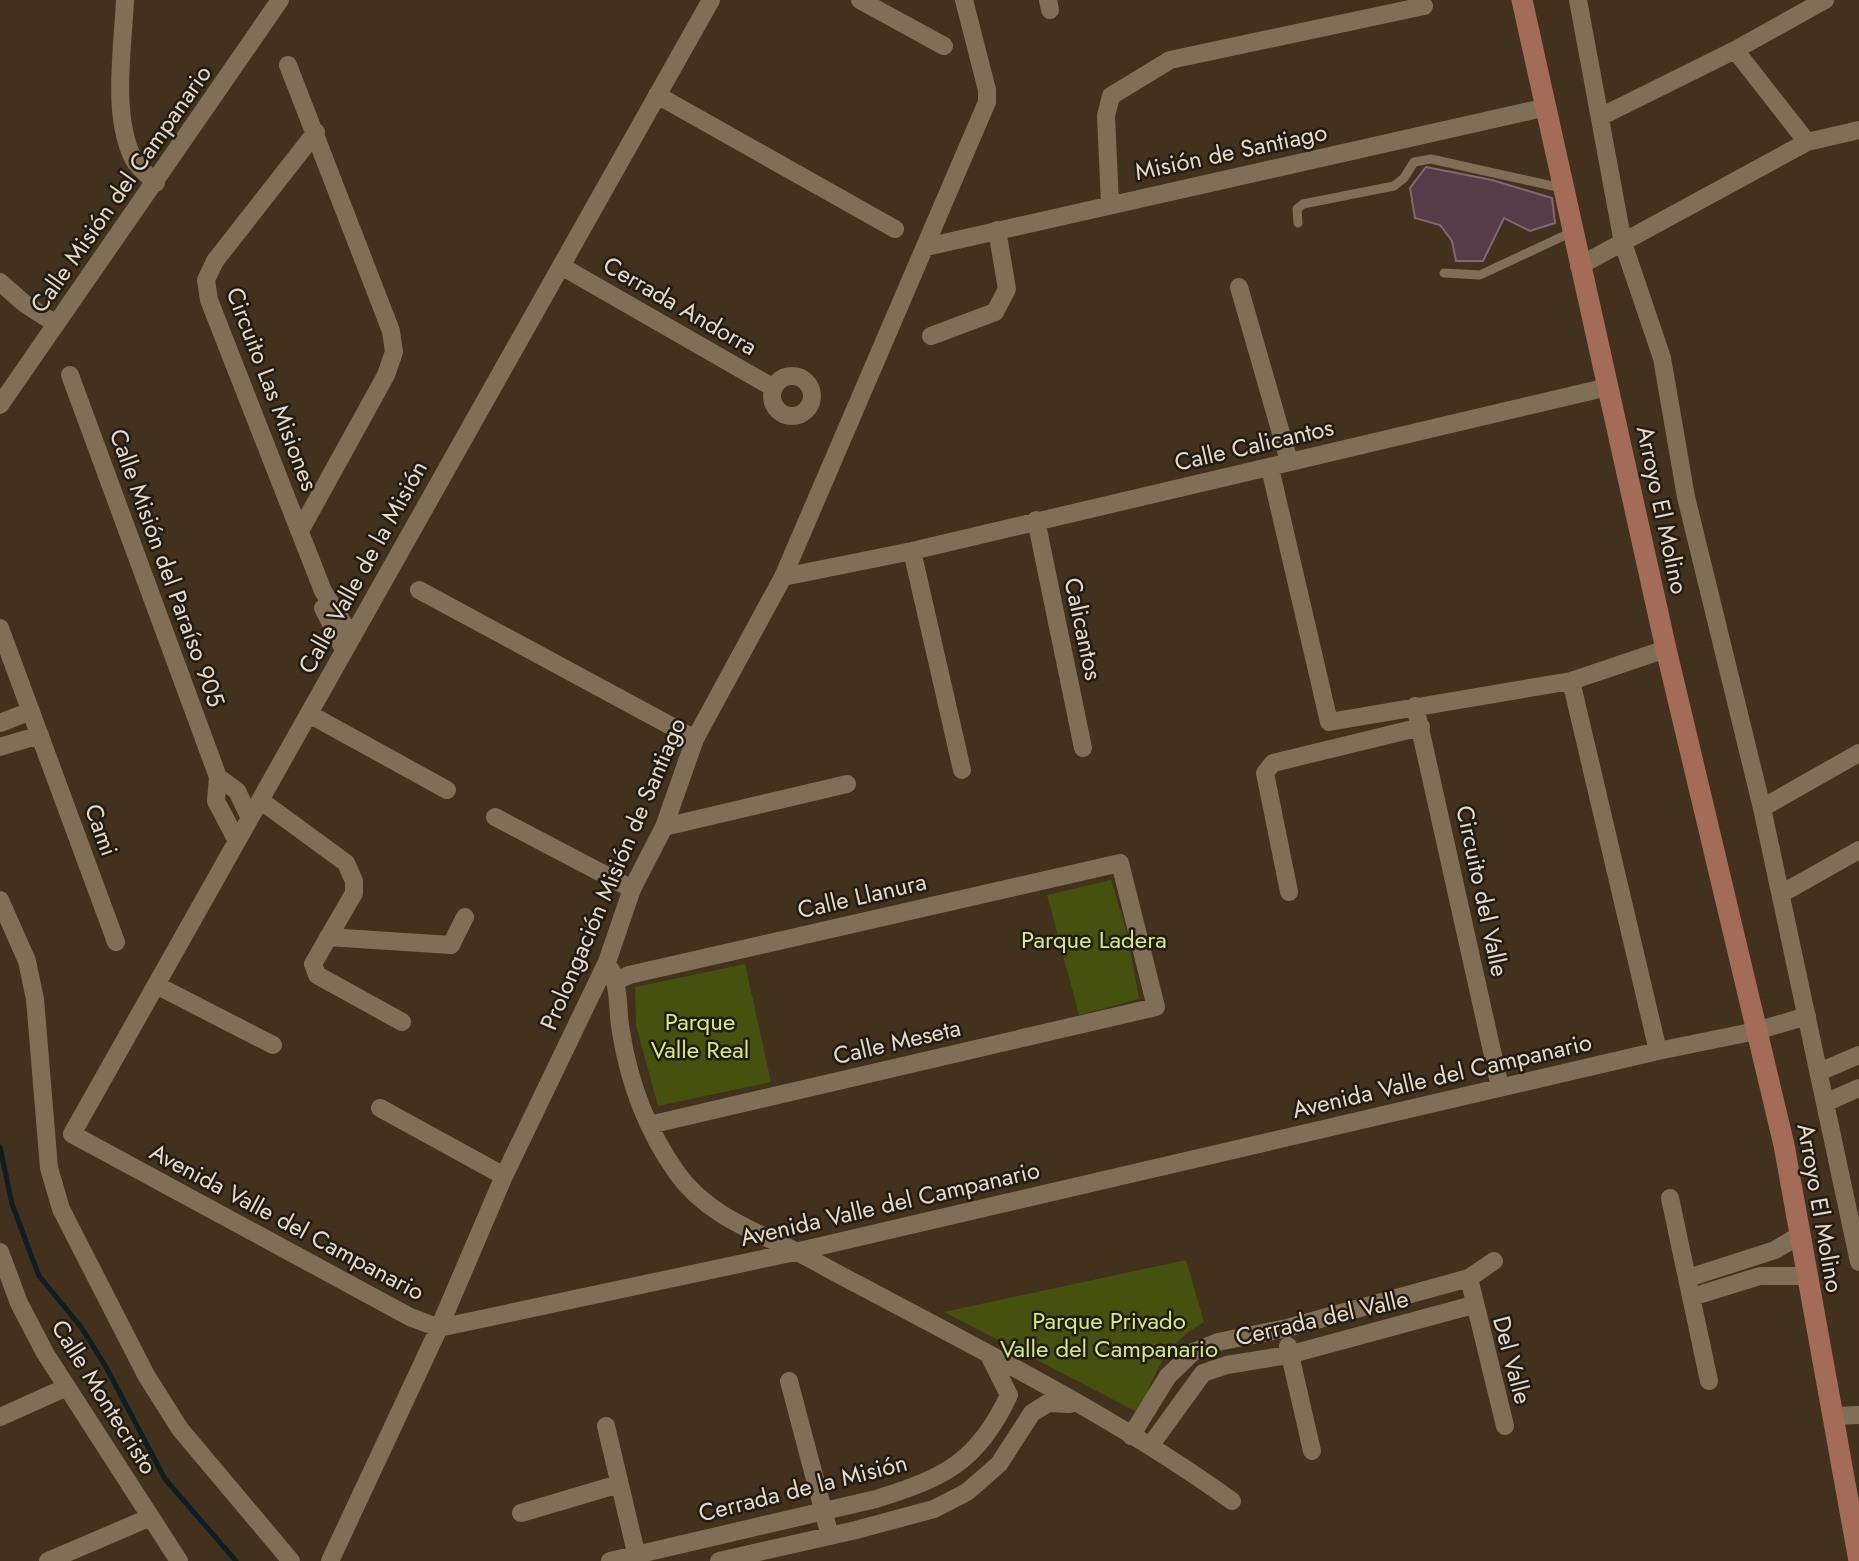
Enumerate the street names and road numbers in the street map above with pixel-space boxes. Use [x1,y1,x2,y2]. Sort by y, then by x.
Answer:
street label: Calle Misión del Campanario [22,58,220,320]
street label: Misión de Santiago [1132,114,1330,189]
street label: Cerrada Andorra [597,247,764,364]
street label: Circuito Las Misiones [218,282,327,496]
street label: Calle Calicantos [1171,409,1337,480]
street label: Arroyo El Molino [1628,423,1697,597]
street label: Calle Misión del Paraíso 905 [101,424,234,712]
street label: Calle Valle de la Misión [289,454,436,680]
street label: Calicantos [1056,574,1111,683]
street label: Prolongación Misión de Santiago [531,712,694,1035]
street label: Cami [76,799,127,861]
street label: Circuito del Valle [1447,802,1518,980]
street label: Calle Llanura [794,864,930,927]
street label: Calle Meseta [830,1010,964,1073]
street label: Avenida Valle del Campanario [1289,1024,1595,1127]
street label: Arroyo El Molino [1788,1121,1853,1295]
street label: Avenida Valle del Campanario [144,1134,431,1309]
street label: Avenida Valle del Campanario [737,1152,1043,1255]
street label: Cerrada del Valle [1232,1281,1412,1354]
street label: Del Valle [1484,1312,1541,1408]
street label: Calle Montecristo [43,1313,166,1481]
street label: Cerrada de la Misión [695,1445,911,1530]

